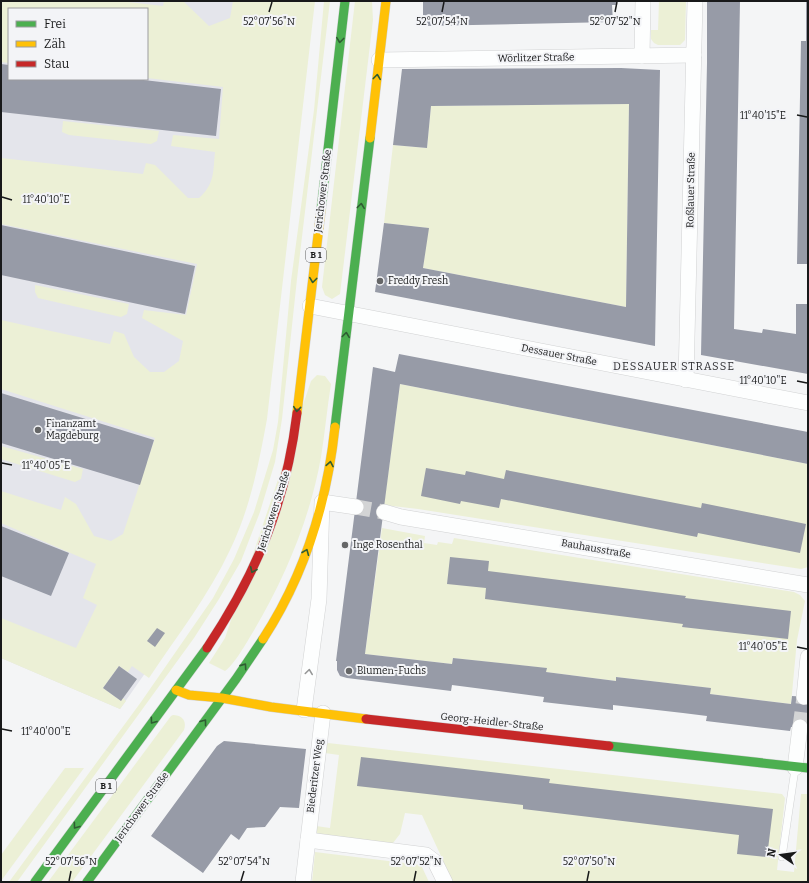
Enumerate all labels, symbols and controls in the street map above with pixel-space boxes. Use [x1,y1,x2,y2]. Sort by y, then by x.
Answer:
legend [8,8,148,80]
text: 52°07'56"N [243,16,295,28]
text: 52°07'54"N [416,16,468,28]
text: 52°07'52"N [589,16,641,28]
text: Frei [44,17,66,31]
text: Zäh [44,37,66,51]
one-way arrow [336,37,345,43]
street label: Wörlitzer Straße [498,51,574,65]
text: Stau [44,57,70,71]
one-way arrow [372,74,381,80]
text: 11°40'15"E [740,110,786,122]
street label: Jerichower Straße [312,149,334,234]
street label: Roßlauer Straße [684,152,698,228]
text: 11°40'10"E [22,194,70,206]
one-way arrow [357,203,366,209]
road number: B 1 [306,248,326,262]
place label: Freddy Fresh [388,275,449,287]
marker: Freddy Fresh [375,276,385,286]
one-way arrow [309,277,318,283]
one-way arrow [341,332,350,338]
street label: Dessauer Straße [520,342,598,368]
district label: DESSAUER STRASSE [613,360,735,373]
text: 11°40'10"E [739,375,787,387]
one-way arrow [293,406,302,412]
place label: Finanzamt Magdeburg [46,418,99,442]
marker: Finanzamt Magdeburg [33,425,43,435]
text: 11°40'05"E [22,460,70,472]
one-way arrow [325,461,334,467]
street label: Jerichower Straße [255,470,293,553]
street label: Bauhausstraße [560,537,632,561]
place label: Inge Rosenthal [353,539,423,551]
marker: Inge Rosenthal [340,540,350,550]
one-way arrow [301,549,309,557]
one-way arrow [249,567,257,574]
text: 11°40'05"E [739,641,787,653]
one-way arrow [239,664,246,671]
place label: Blumen-Fuchs [357,665,426,677]
marker: Blumen-Fuchs [344,666,354,676]
one-way arrow [304,669,313,675]
street label: Georg-Heidler-Straße [440,711,544,733]
one-way arrow [150,717,158,724]
one-way arrow [199,720,206,727]
text: 11°40'00"E [21,726,71,738]
street label: Biederitzer Weg [305,738,326,814]
street label: Jerichower Straße [112,770,171,845]
road number: B 1 [96,779,116,793]
one-way arrow [73,822,81,829]
north arrow [761,835,801,875]
text: N [764,847,779,858]
text: 52°07'56"N [45,856,97,868]
text: 52°07'54"N [218,856,270,868]
text: 52°07'52"N [390,856,442,868]
text: 52°07'50"N [563,856,615,868]

